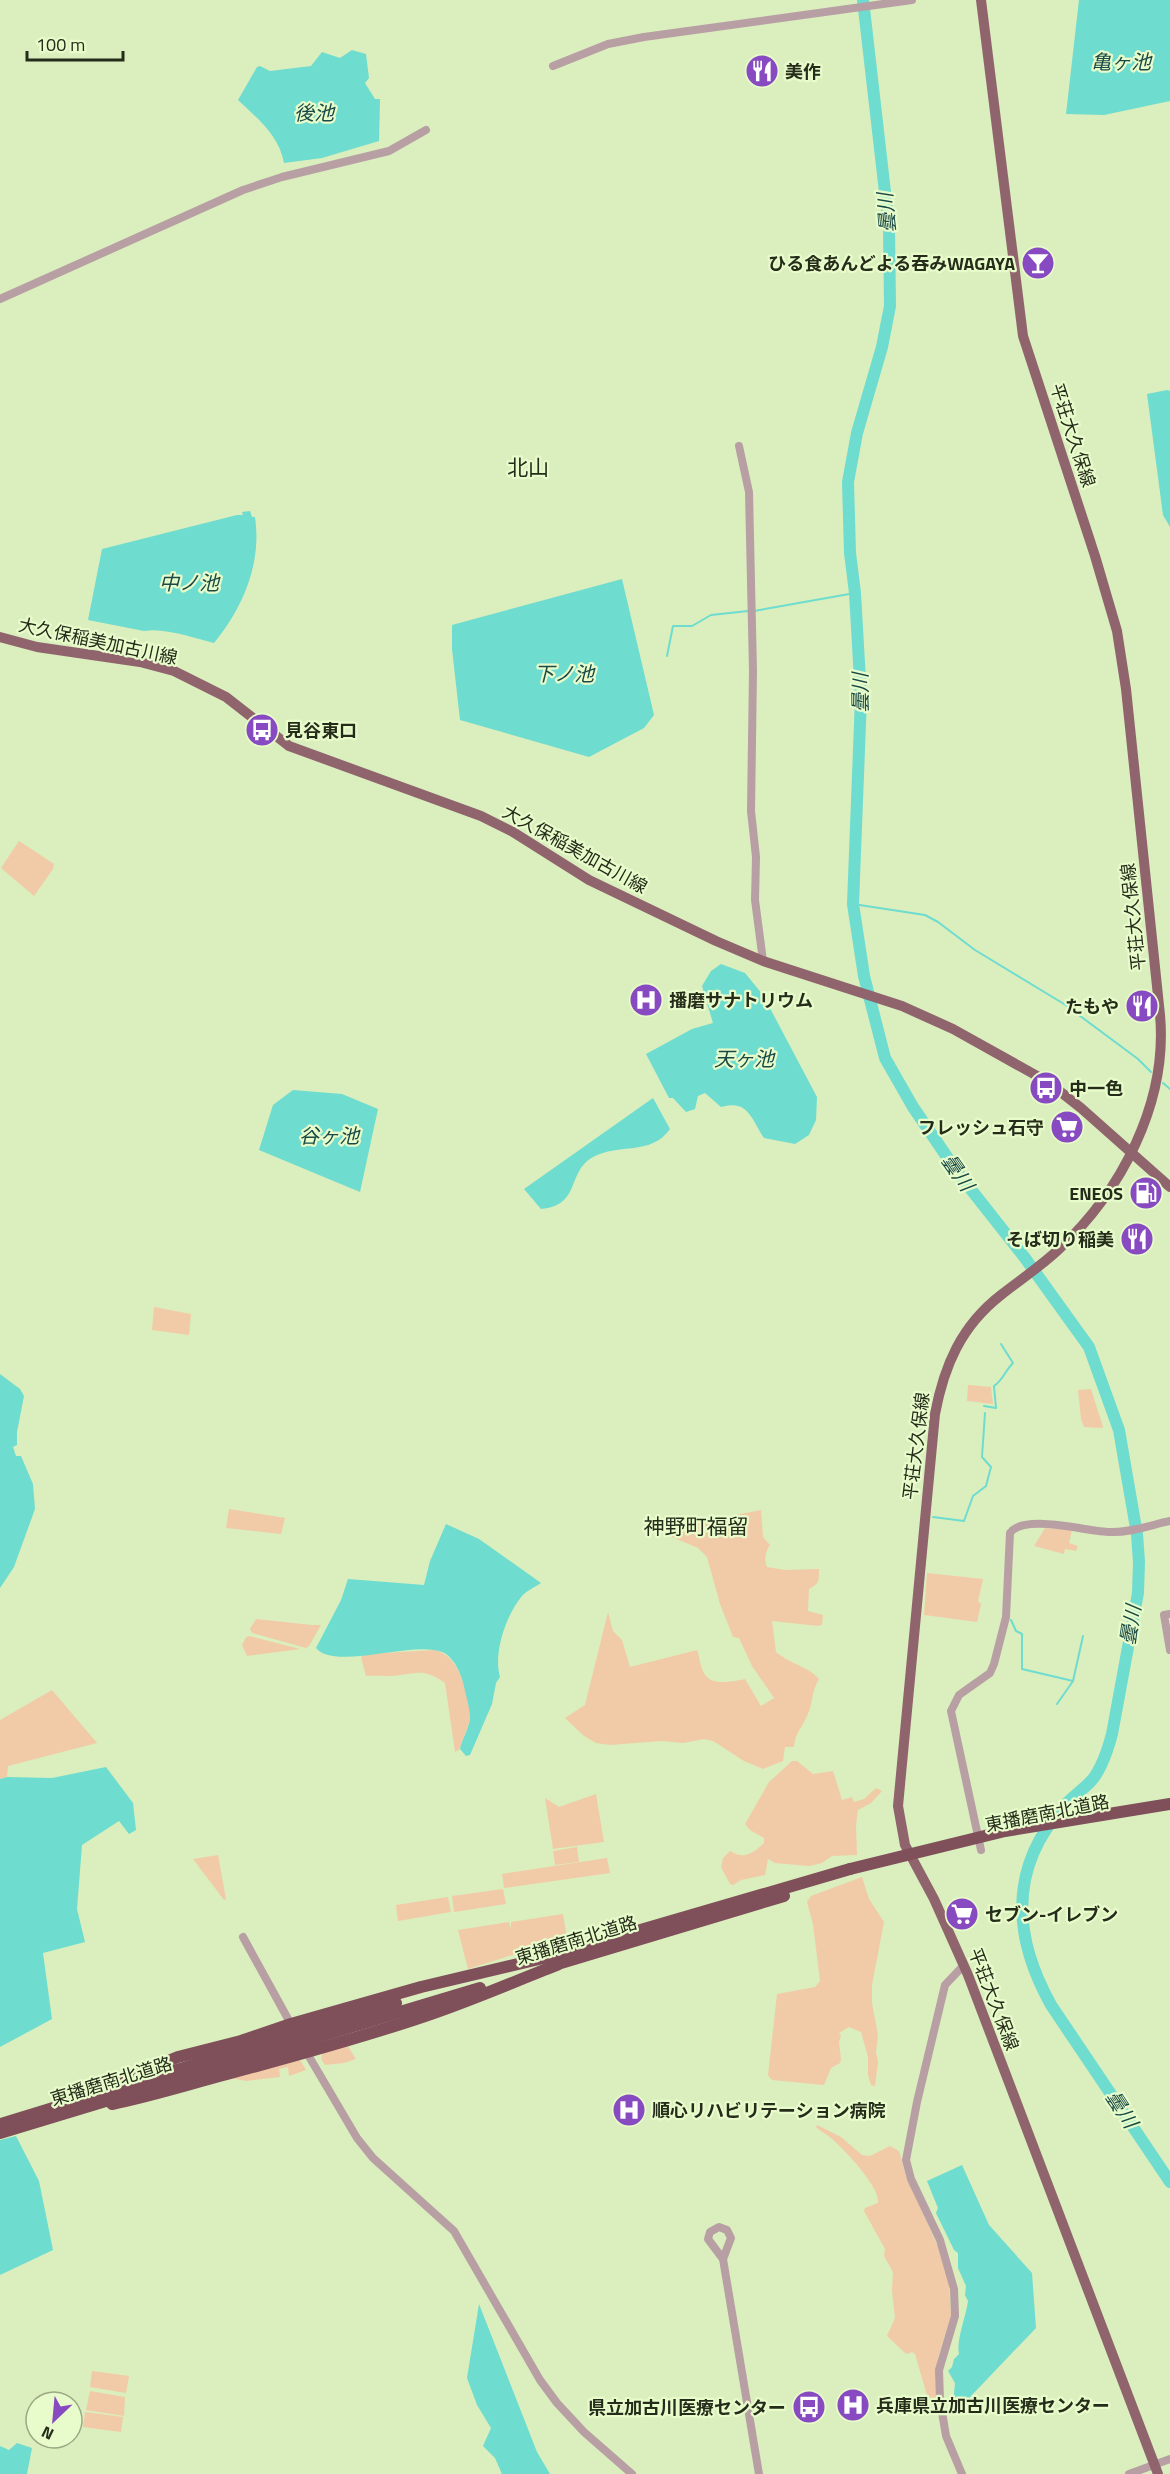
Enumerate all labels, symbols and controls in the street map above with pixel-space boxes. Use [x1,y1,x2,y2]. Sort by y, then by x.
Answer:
scale bar [27,24,123,62]
text: 100 m [36,31,85,58]
water label: 亀ヶ池 [1091,46,1153,77]
restaurant icon: 美作 [744,53,780,89]
place label: 美作 [785,58,821,85]
water label: 後池 [294,97,336,128]
water label: 曇川 [869,190,903,234]
bar icon: ひる食あんどよる吞みWAGAYA [1020,245,1056,281]
place label: ひる食あんどよる吞みWAGAYA [768,250,1015,277]
street label: 平荘大久保線 [1043,379,1103,491]
district label: 北山 [507,451,549,483]
water label: 中ノ池 [159,567,221,598]
street label: 大久保稲美加古川線 [16,611,180,671]
water label: 下ノ池 [534,658,596,689]
water label: 曇川 [844,671,876,713]
bus stop icon: 見谷東口 [244,712,280,748]
place label: 見谷東口 [285,717,357,744]
street label: 大久保稲美加古川線 [498,798,652,900]
street label: 平荘大久保線 [1114,862,1152,972]
hospital icon: 播磨サナトリウム [628,982,664,1018]
place label: 播磨サナトリウム [669,987,813,1014]
restaurant icon: たもや [1124,988,1160,1024]
place label: たもや [1065,993,1119,1020]
water label: 天ヶ池 [714,1043,776,1074]
bus stop icon: 中一色 [1028,1070,1064,1106]
place label: 中一色 [1069,1075,1123,1102]
supermarket icon: フレッシュ石守 [1049,1109,1085,1145]
place label: フレッシュ石守 [918,1114,1044,1141]
water label: 谷ヶ池 [299,1120,361,1151]
water label: 曇川 [934,1147,983,1199]
fuel station icon: ENEOS [1128,1175,1164,1211]
place label: ENEOS [1069,1180,1123,1207]
restaurant icon: そば切り稲美 [1119,1221,1155,1257]
place label: そば切り稲美 [1006,1226,1114,1253]
street label: 平荘大久保線 [896,1391,936,1501]
district label: 神野町福留 [644,1510,749,1542]
water label: 曇川 [1112,1601,1149,1647]
street label: 東播磨南北道路 [983,1788,1111,1838]
supermarket icon: セブン-イレブン [944,1896,980,1932]
place label: セブン-イレブン [985,1901,1118,1928]
street label: 東播磨南北道路 [512,1909,640,1971]
street label: 平荘大久保線 [962,1944,1026,2054]
street label: 東播磨南北道路 [47,2050,175,2112]
water label: 曇川 [1098,2084,1147,2136]
hospital icon: 順心リハビリテーション病院 [611,2092,647,2128]
place label: 順心リハビリテーション病院 [652,2097,886,2124]
hospital icon: 兵庫県立加古川医療センター [835,2387,871,2423]
bus stop icon: 県立加古川医療センター [791,2389,827,2425]
north arrow [24,2390,84,2450]
place label: 兵庫県立加古川医療センター [876,2392,1110,2419]
place label: 県立加古川医療センター [588,2394,786,2421]
text: N [37,2420,58,2447]

